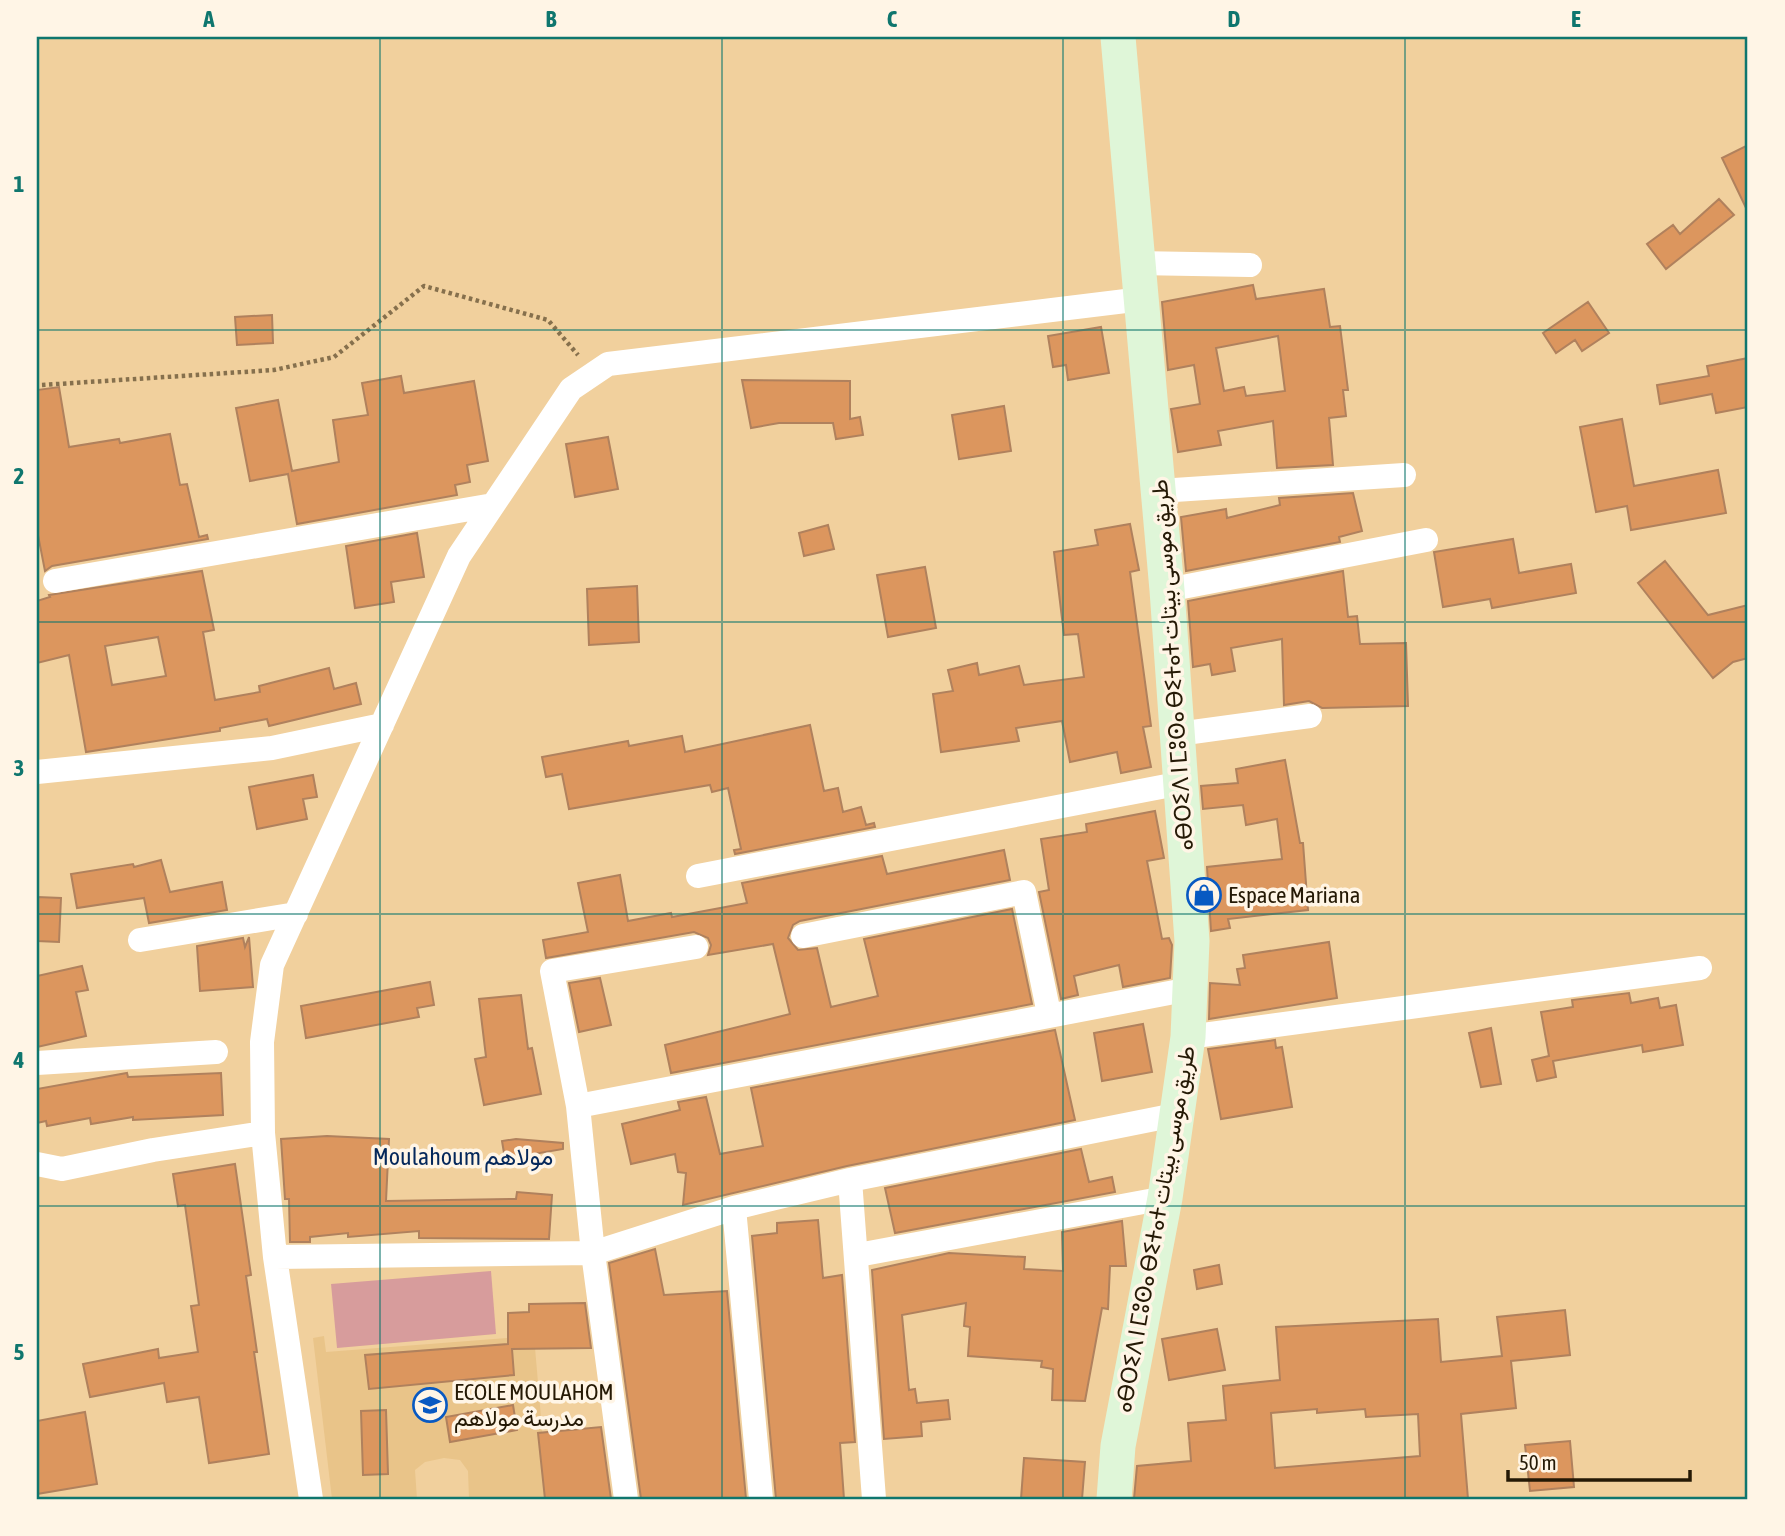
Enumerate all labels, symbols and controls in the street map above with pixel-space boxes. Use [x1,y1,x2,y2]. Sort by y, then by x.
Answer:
text: A [202,6,215,32]
text: B [546,6,557,32]
text: C [887,6,898,32]
text: D [1228,6,1241,32]
text: E [1571,6,1581,32]
text: 1 [14,171,25,197]
text: 2 [14,463,24,489]
street label: ⴰⴱⵔⵉⴷ ⵏ ⵎⵓⵙⴰ ⴱⵉⵜⴰⵜ طريق موسى بيتات [1146,478,1200,852]
text: 3 [14,755,24,781]
shop icon: Espace Mariana [1185,876,1223,914]
place label: Espace Mariana [1228,882,1360,908]
street label: ⴰⴱⵔⵉⴷ ⵏ ⵎⵓⵙⴰ ⴱⵉⵜⴰⵜ طريق موسى بيتات [1110,1043,1202,1415]
text: 4 [13,1047,25,1073]
district label: Moulahoum مولاهم [373,1143,553,1173]
text: 5 [14,1339,25,1365]
place label: ECOLE MOULAHOM مدرسة مولاهم [454,1379,614,1433]
school or university icon: ECOLE MOULAHOM مدرسة مولاهم [411,1386,449,1424]
scale bar [1508,1438,1690,1482]
text: 50 m [1519,1450,1557,1474]

